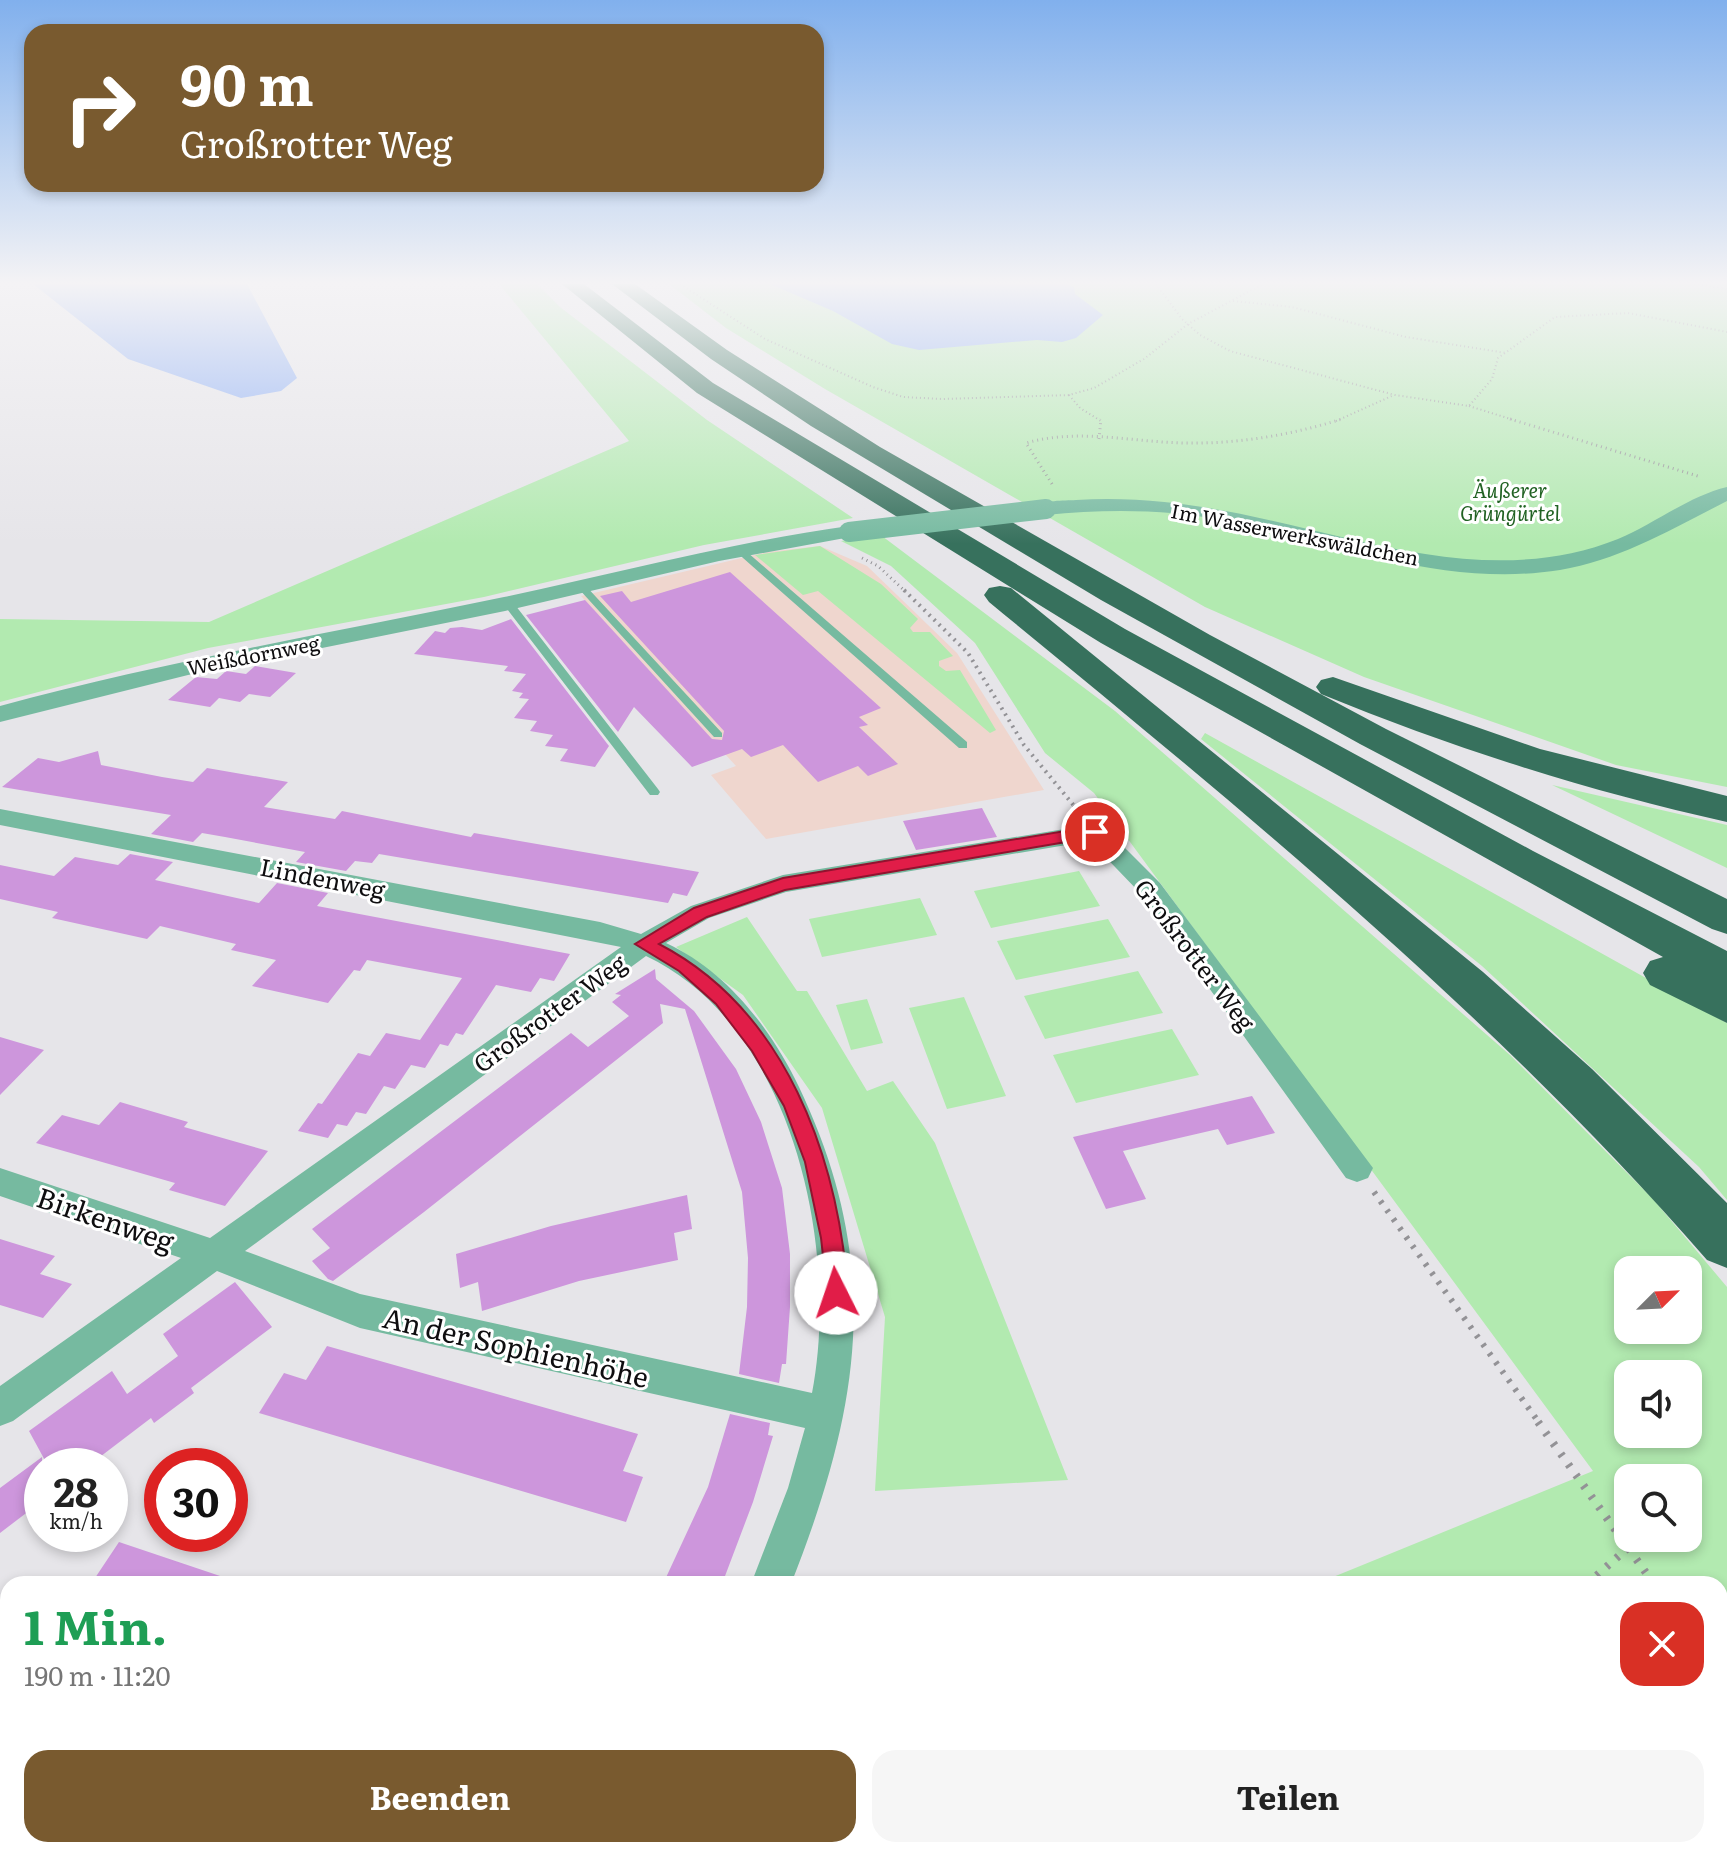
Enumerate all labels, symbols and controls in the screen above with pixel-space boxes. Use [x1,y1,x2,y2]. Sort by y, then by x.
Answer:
text: 90 m [180,40,314,123]
icon: right [48,56,152,160]
text: Großrotter Weg [180,116,453,169]
park label: Äußerer Grüngürtel [1460,474,1560,527]
street label: Im Wasserwerkswäldchen [1169,494,1421,572]
street label: Weißdornweg [184,626,323,682]
pin [1061,798,1129,866]
icon: arrive [1073,810,1117,854]
street label: Lindenweg [257,848,389,906]
street label: Großrotter Weg [1127,871,1265,1038]
street label: Großrotter Weg [465,944,633,1080]
street label: Birkenweg [32,1175,181,1261]
position arrow [794,1251,878,1335]
north arrow [1614,1256,1702,1344]
map controls [1614,1256,1702,1552]
street label: An der Sophienhöhe [379,1295,653,1397]
button: sound [1614,1360,1702,1448]
speed limit sign: 30 [144,1448,248,1552]
text: 28 [53,1460,99,1519]
button: search [1614,1464,1702,1552]
text: km/h [49,1505,103,1535]
text: 1 Min. [24,1589,167,1660]
button: close [1620,1602,1704,1686]
text: 190 m · 11:20 [24,1655,170,1694]
button: Beenden [24,1750,856,1842]
button: Teilen [872,1750,1704,1842]

